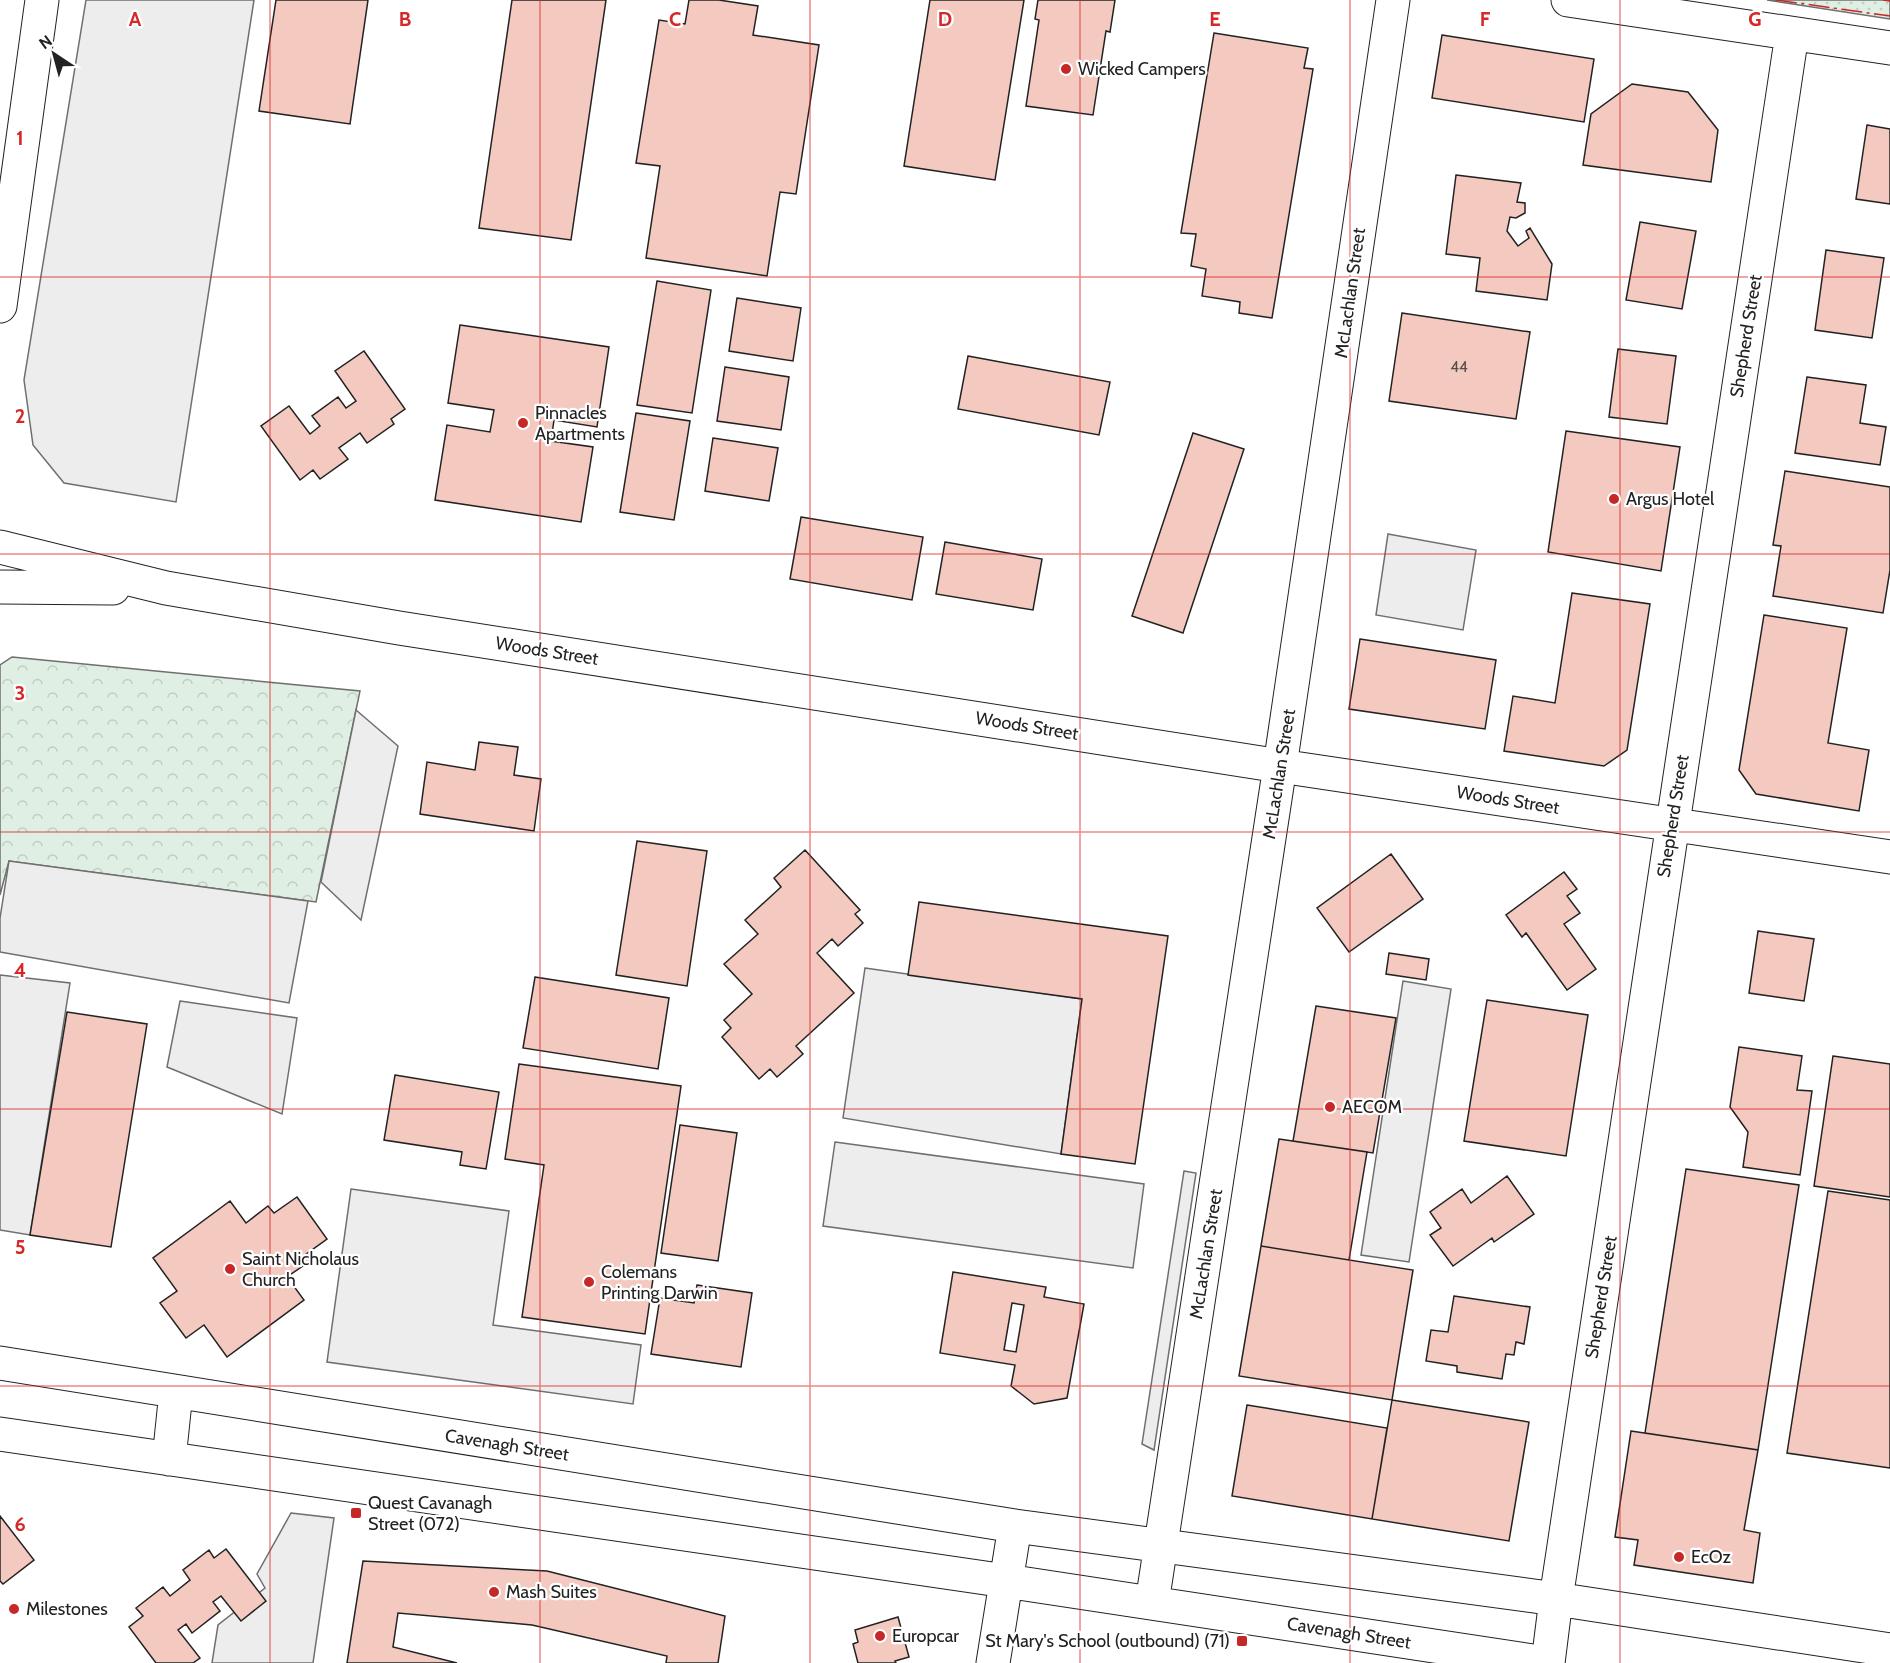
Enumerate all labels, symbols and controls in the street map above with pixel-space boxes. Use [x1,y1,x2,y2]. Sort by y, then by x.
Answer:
text: A [129,7,142,31]
text: B [399,7,411,31]
text: C [669,7,681,31]
text: D [938,7,952,31]
text: E [1209,7,1221,31]
text: F [1480,7,1491,31]
text: G [1748,7,1762,31]
north arrow [24,24,84,84]
text: N [35,31,56,53]
place label: Wicked Campers [1078,58,1206,80]
marker: Wicked Campers [1059,62,1073,76]
text: 1 [16,126,24,150]
street label: McLachlan Street [1330,226,1370,360]
street label: Shepherd Street [1725,273,1767,399]
house number: 44 [1450,358,1468,376]
place label: Pinnacles Apartments [535,402,625,445]
text: 2 [15,404,25,428]
marker: Pinnacles Apartments [516,416,530,430]
place label: Argus Hotel [1626,488,1715,510]
marker: Argus Hotel [1607,492,1621,506]
street label: Woods Street [494,632,600,670]
text: 3 [15,681,25,705]
street label: Woods Street [974,707,1080,745]
street label: McLachlan Street [1258,707,1300,841]
street label: Shepherd Street [1652,753,1694,879]
street label: Woods Street [1455,781,1561,819]
text: 4 [14,958,26,982]
place label: AECOM [1342,1096,1402,1118]
marker: AECOM [1323,1100,1337,1114]
street label: McLachlan Street [1185,1187,1227,1321]
street label: Shepherd Street [1580,1234,1622,1360]
text: 5 [15,1235,25,1259]
place label: Saint Nicholaus Church [242,1248,359,1291]
place label: Colemans Printing Darwin [601,1261,718,1304]
marker: Saint Nicholaus Church [223,1262,237,1276]
marker: Colemans Printing Darwin [582,1275,596,1289]
street label: Cavenagh Street [444,1424,570,1466]
place label: Quest Cavanagh Street (072) [368,1492,492,1535]
marker: Quest Cavanagh Street (072) [349,1506,363,1520]
text: 6 [14,1512,26,1536]
place label: EcOz [1691,1546,1731,1568]
marker: EcOz [1672,1550,1686,1564]
place label: Mash Suites [506,1581,597,1603]
marker: Mash Suites [487,1585,501,1599]
place label: Milestones [26,1598,108,1620]
marker: Milestones [7,1602,21,1616]
street label: Cavenagh Street [1286,1612,1412,1654]
place label: Europcar [892,1625,959,1647]
marker: Europcar [873,1629,887,1643]
place label: St Mary's School (outbound) (71) [985,1630,1230,1652]
marker: St Mary's School (outbound) (71) [1235,1634,1249,1648]

